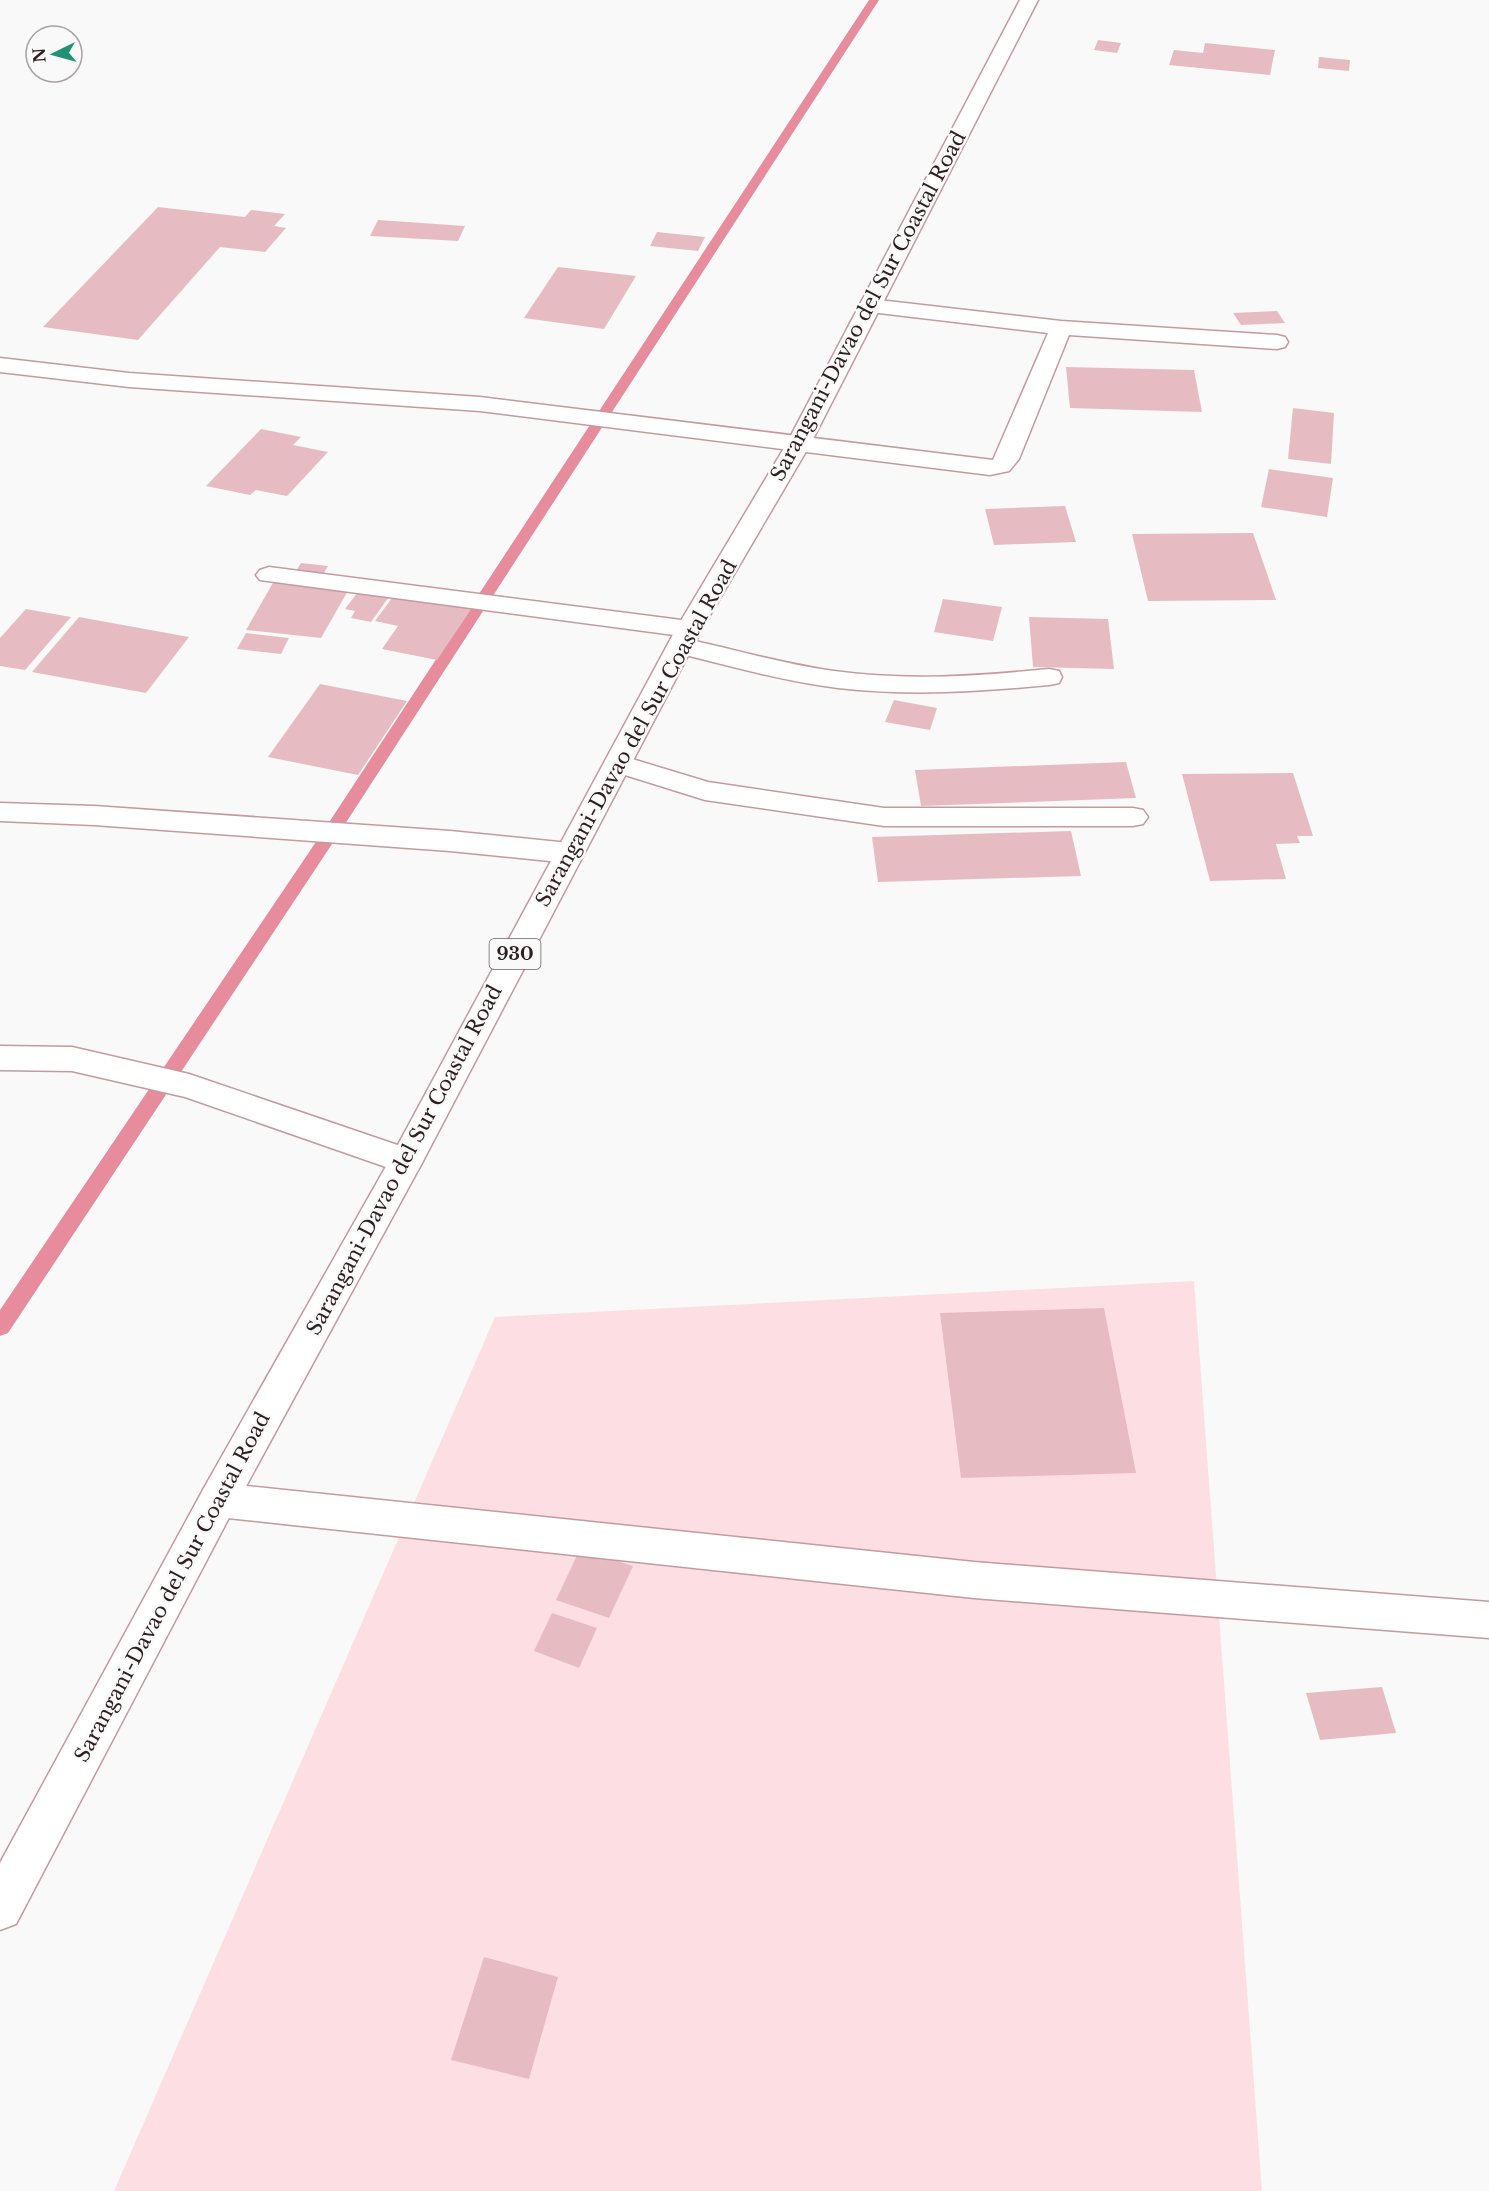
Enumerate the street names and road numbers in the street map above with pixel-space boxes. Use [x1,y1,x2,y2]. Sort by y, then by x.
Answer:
street label: Sarangani-Davao del Sur Coastal Road [765,127,971,485]
street label: Sarangani-Davao del Sur Coastal Road [530,555,742,911]
road number: 930 [490,939,540,969]
street label: Sarangani-Davao del Sur Coastal Road [301,981,507,1339]
street label: Sarangani-Davao del Sur Coastal Road [69,1408,275,1766]

